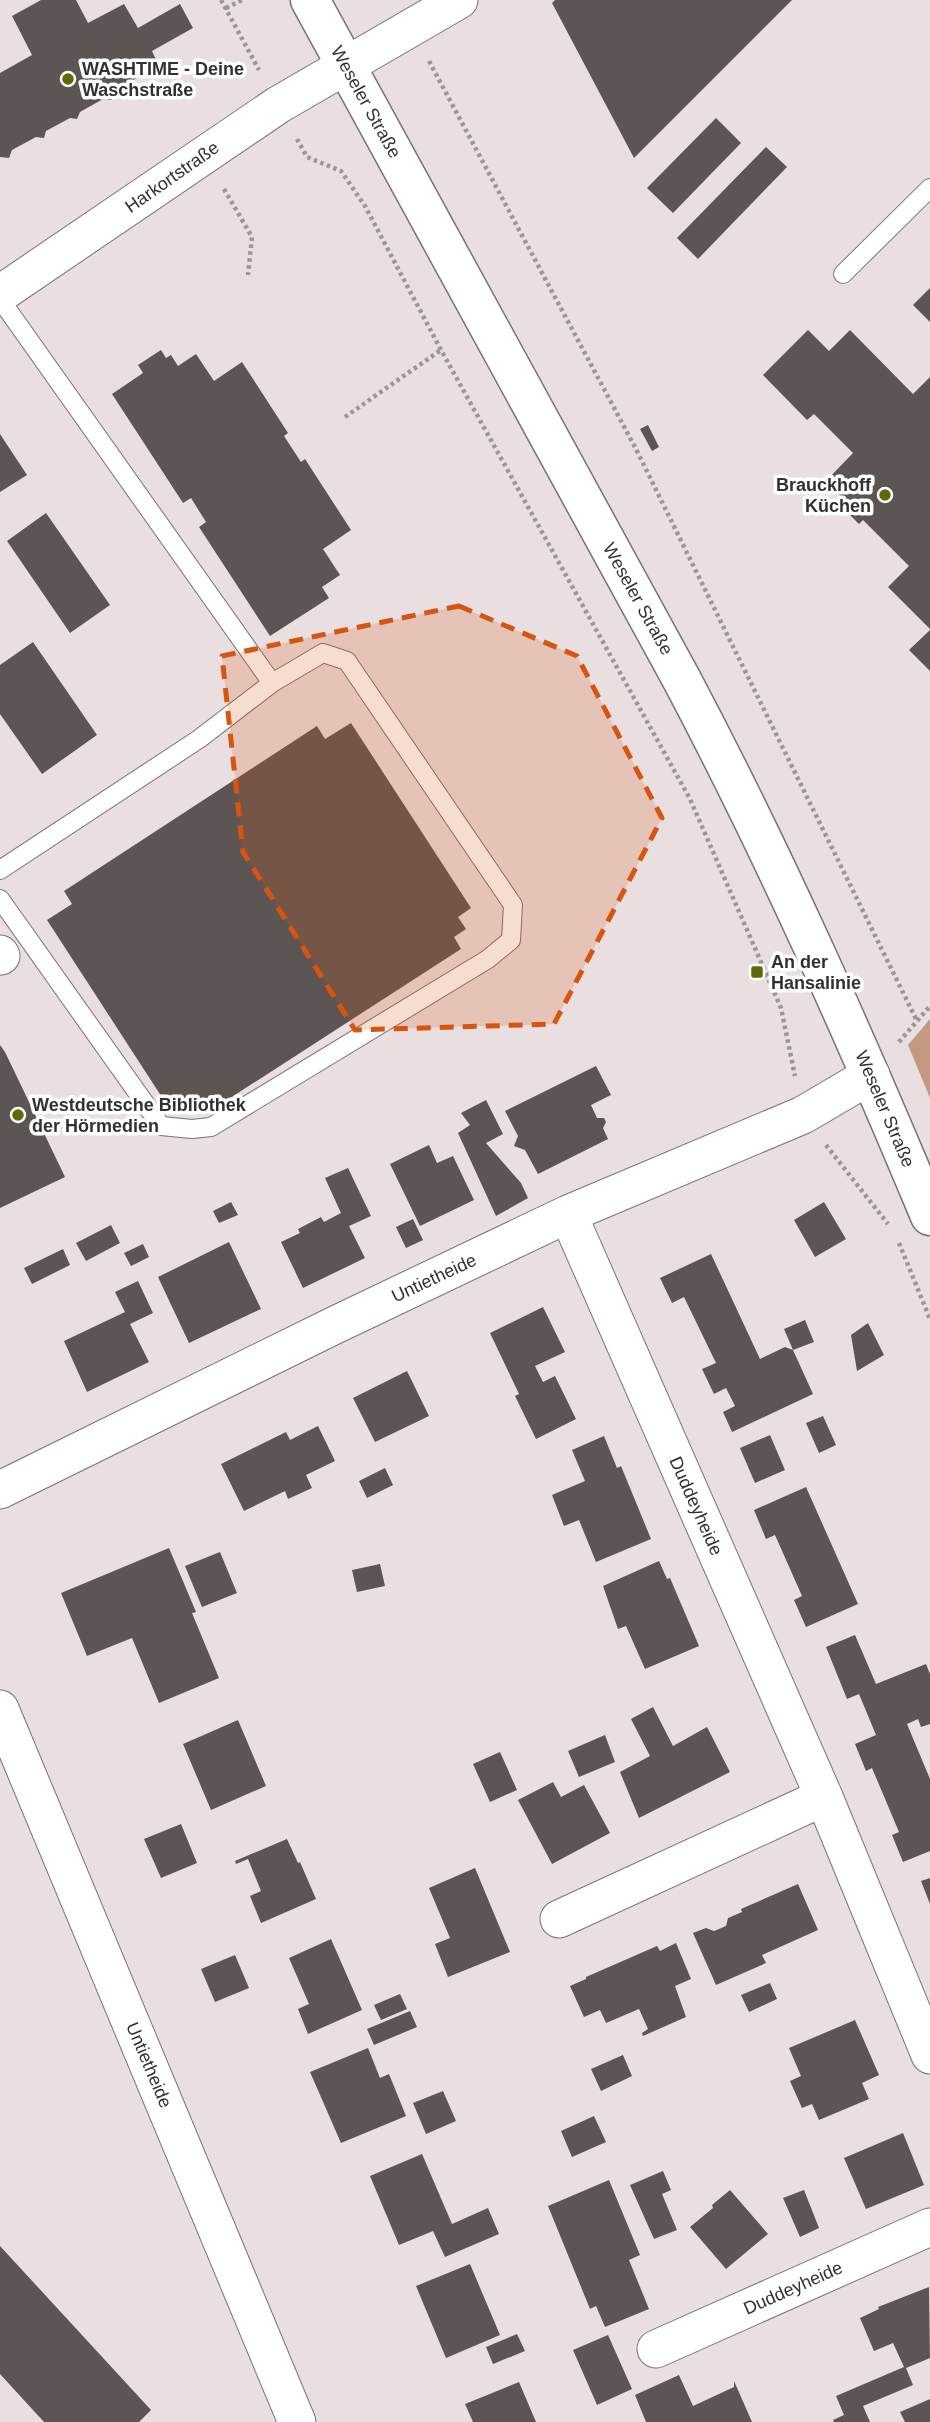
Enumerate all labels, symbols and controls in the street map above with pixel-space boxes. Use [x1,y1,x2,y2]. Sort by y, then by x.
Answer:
street label: Weseler Straße [327,43,405,161]
place label: WASHTIME - Deine Waschstraße [82,59,244,100]
marker: WASHTIME - Deine Waschstraße [60,71,76,87]
street label: Harkortstraße [121,137,223,217]
place label: Brauckhoff Küchen [776,475,872,516]
marker: Brauckhoff Küchen [877,487,893,503]
street label: Weseler Straße [599,540,677,658]
place label: An der Hansalinie [771,952,861,993]
marker: An der Hansalinie [749,964,765,980]
street label: Weseler Straße [851,1048,919,1170]
place label: Westdeutsche Bibliothek der Hörmedien [32,1095,247,1136]
marker: Westdeutsche Bibliothek der Hörmedien [10,1107,26,1123]
street label: Untietheide [389,1250,479,1306]
street label: Duddeyheide [665,1453,727,1559]
street label: Untietheide [122,2019,176,2111]
street label: Duddeyheide [740,2257,846,2319]

